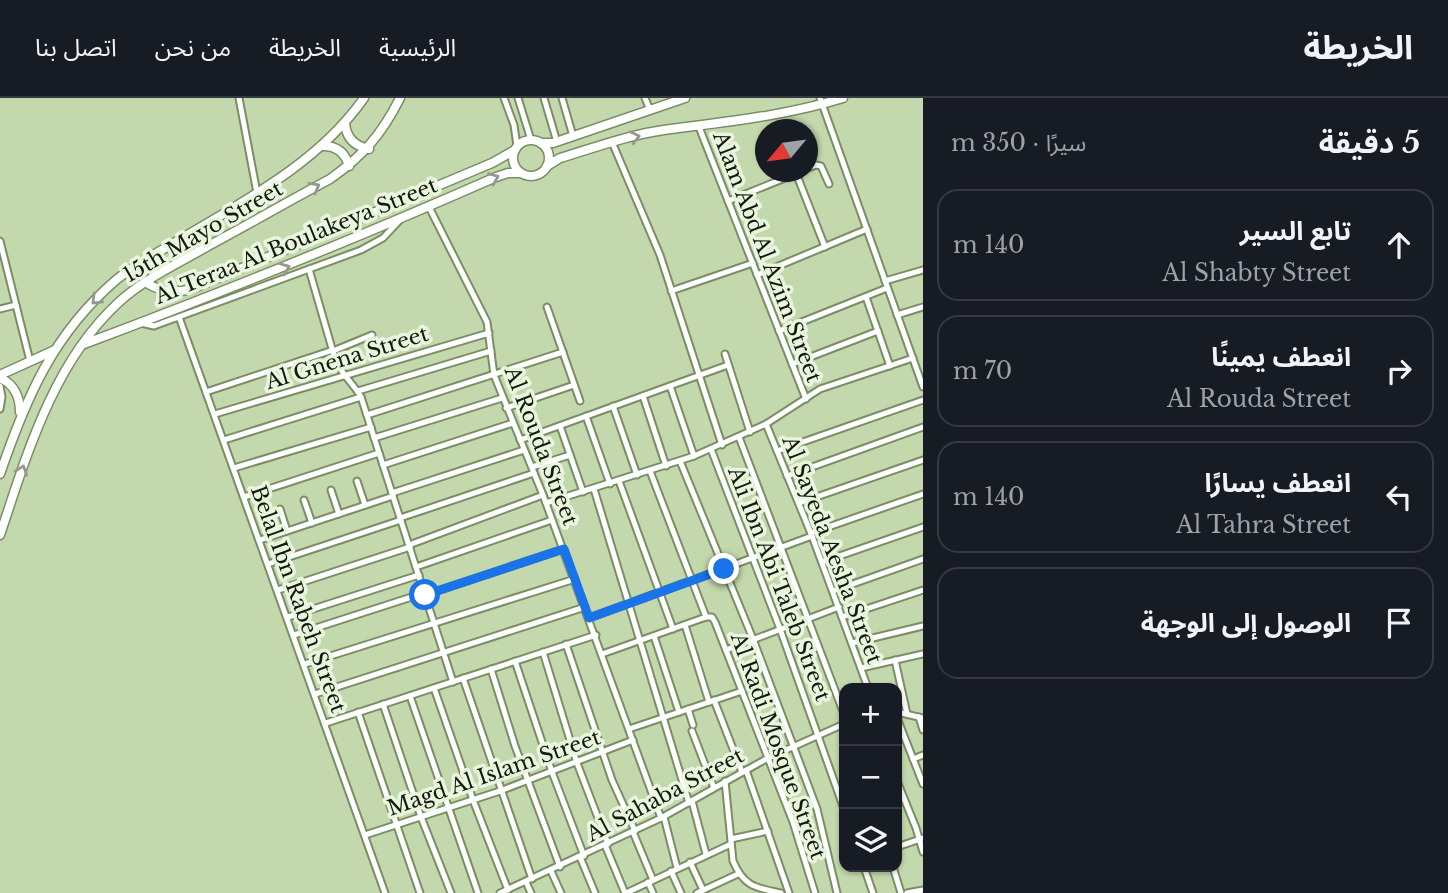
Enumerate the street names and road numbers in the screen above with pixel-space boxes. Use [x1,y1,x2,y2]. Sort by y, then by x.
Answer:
street label: Alam Abd Al Azim Street [707,127,827,386]
street label: Al Teraa Al Boulakeya Street [150,172,441,310]
street label: 15th Mayo Street [119,176,287,288]
street label: Al Gnena Street [261,321,432,395]
street label: Al Rouda Street [498,362,583,529]
street label: Al Sayeda Aesha Street [776,431,888,668]
street label: Ali Ibn Abi Taleb Street [722,462,836,705]
street label: Belal Ibn Rabeh Street [245,482,351,716]
street label: Al Radi Mosque Street [725,628,831,863]
street label: Magd Al Islam Street [384,724,604,822]
street label: Al Sahaba Street [581,742,748,848]

